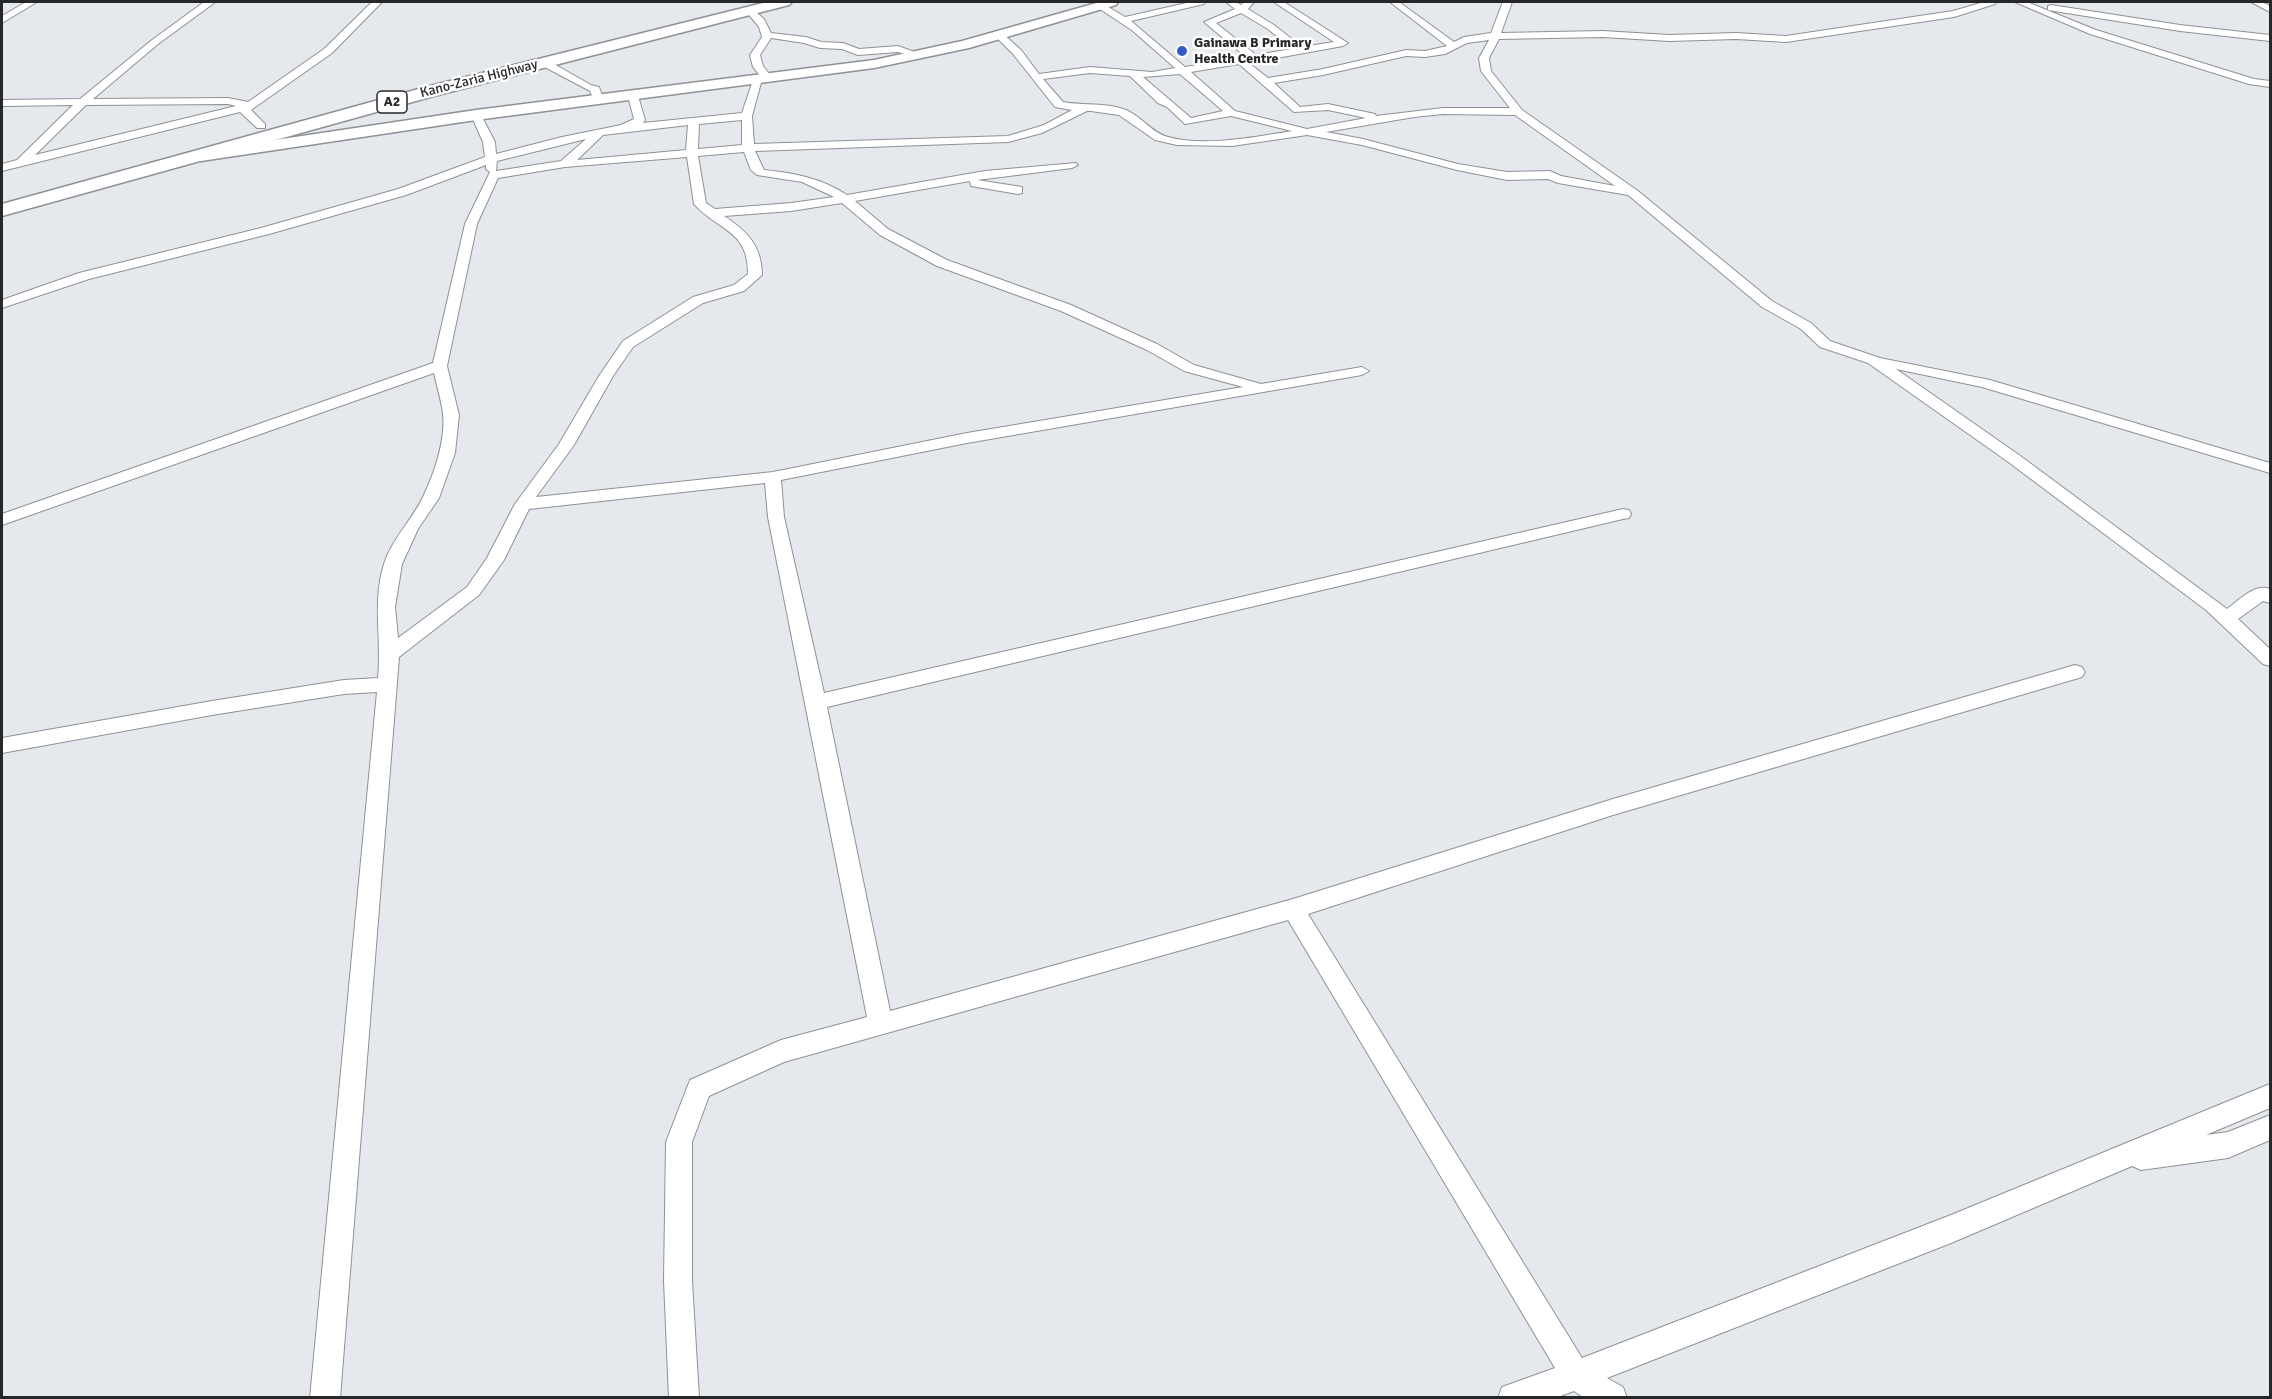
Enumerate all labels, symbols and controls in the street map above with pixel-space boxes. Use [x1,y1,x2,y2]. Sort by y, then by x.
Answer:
place label: Gainawa B Primary Health Centre [1194,35,1311,68]
marker: Gainawa B Primary Health Centre [1175,44,1189,58]
street label: Kano-Zaria Highway [418,56,540,102]
road number: A2 [377,91,407,113]

